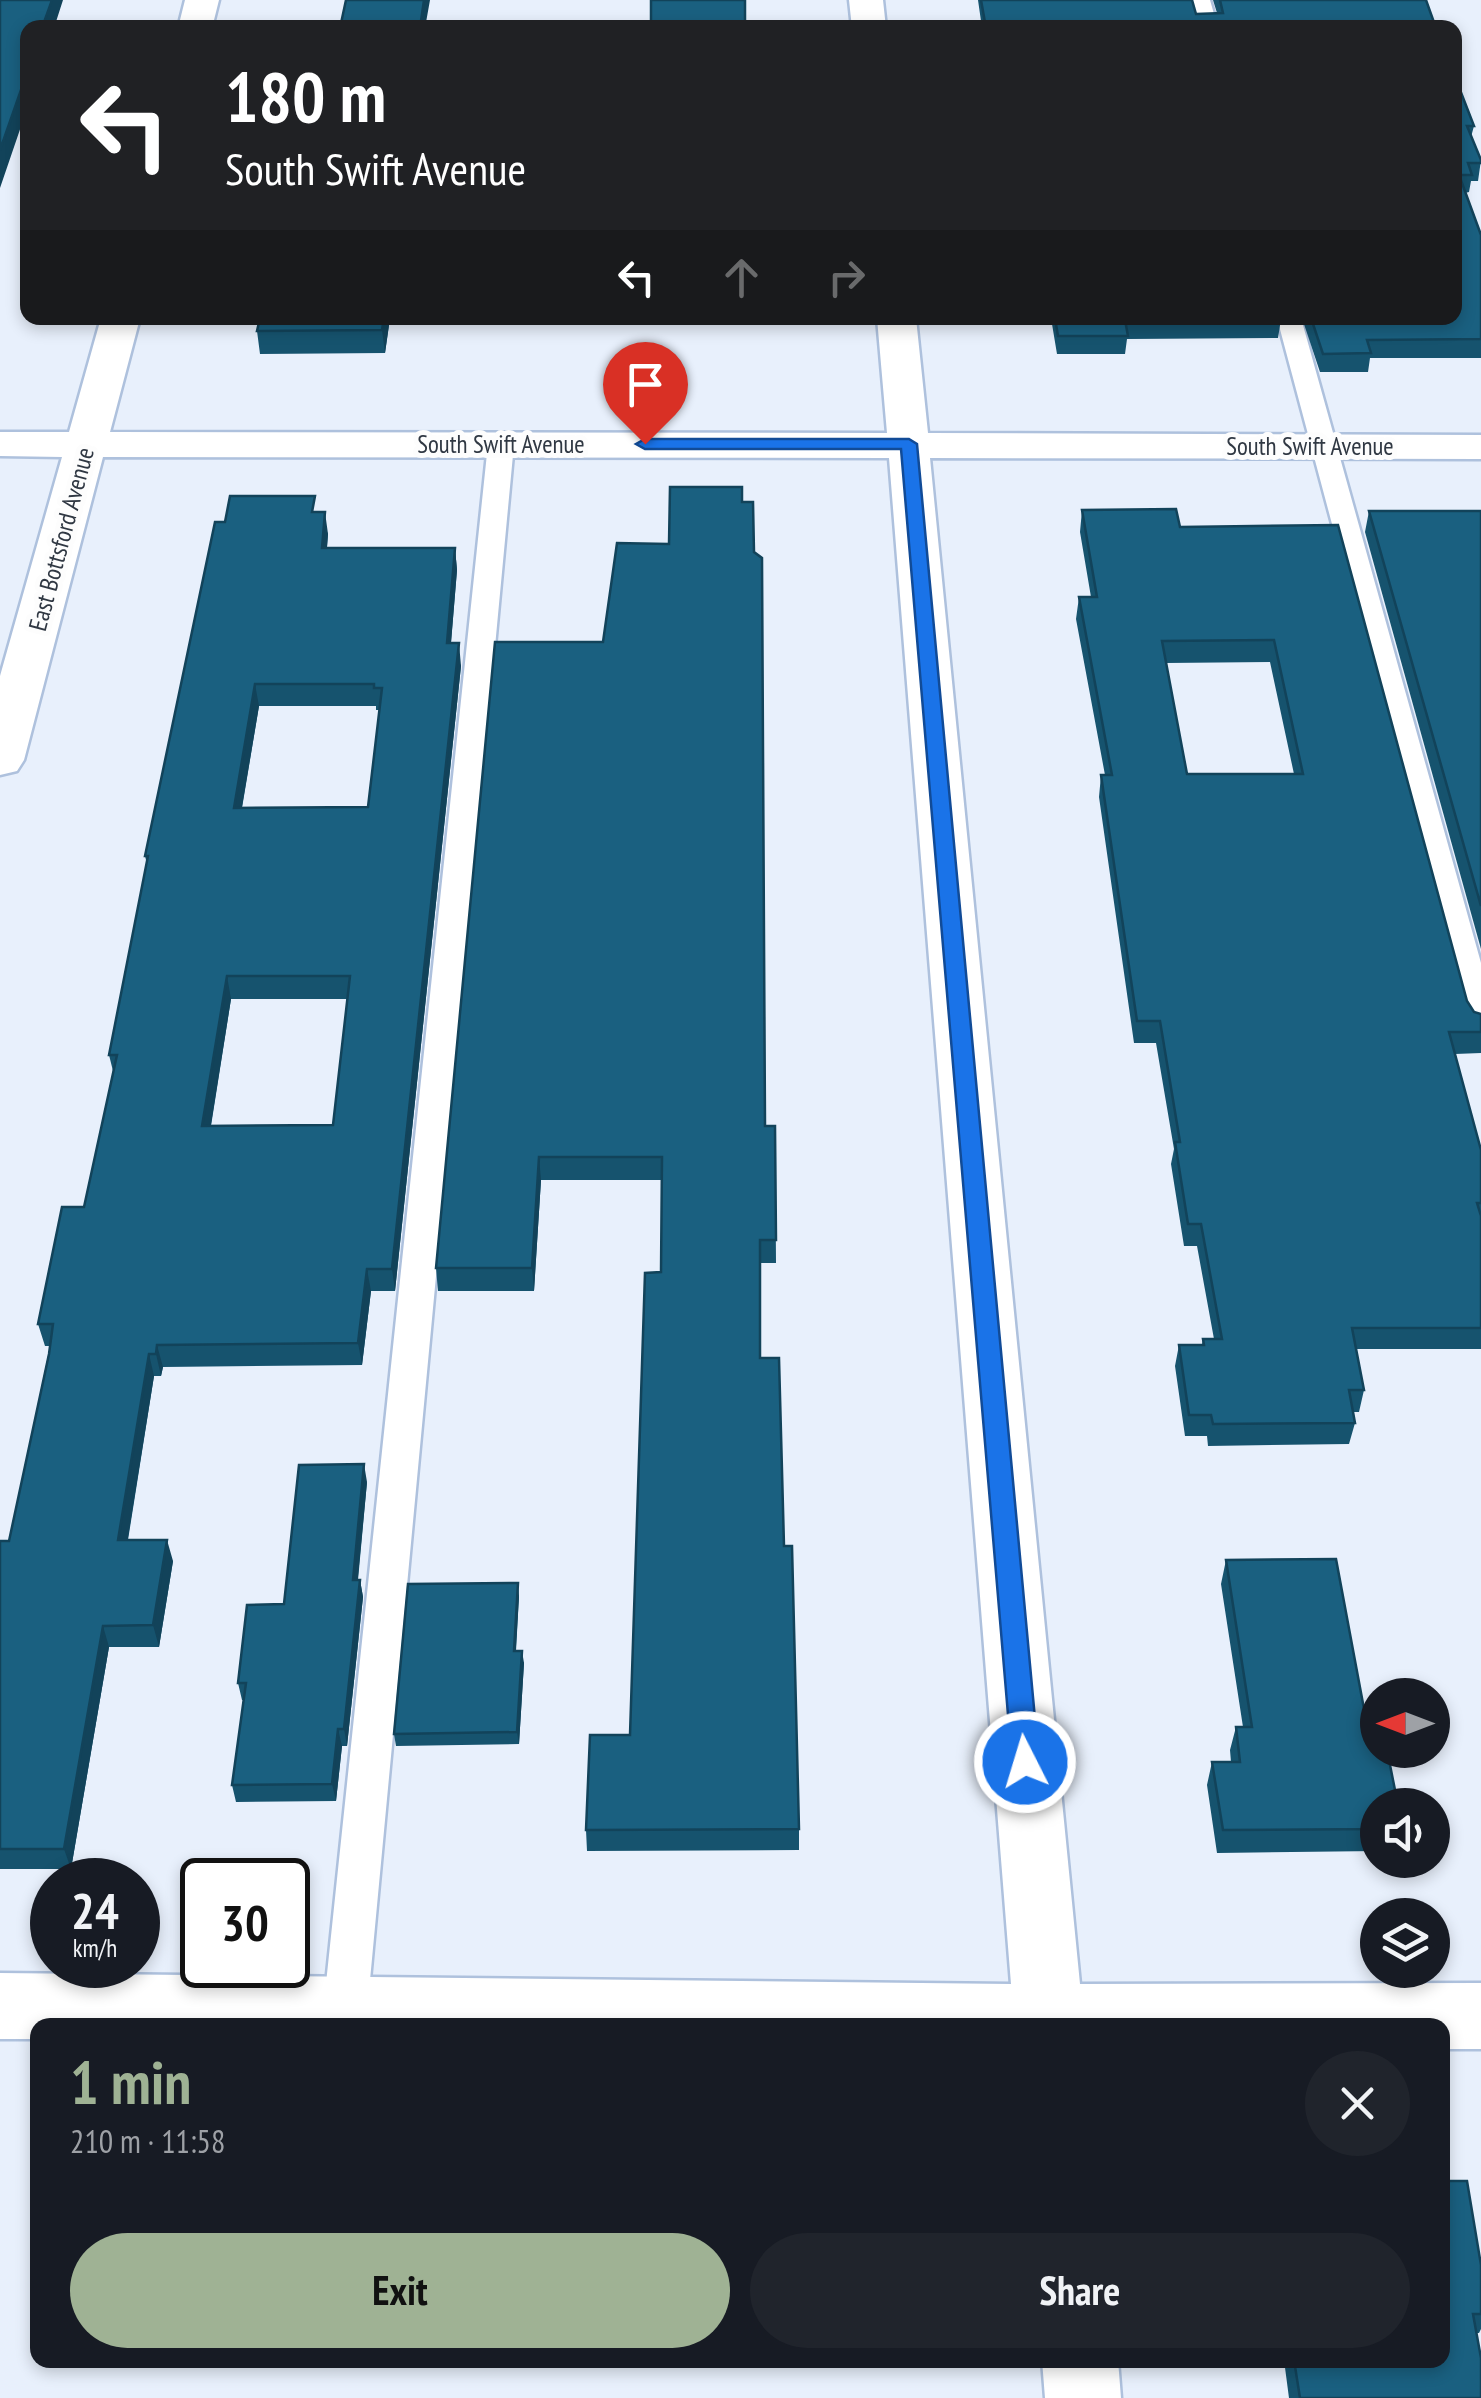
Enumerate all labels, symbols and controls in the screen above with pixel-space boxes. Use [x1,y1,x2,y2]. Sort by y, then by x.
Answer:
text: 180 m [225,51,386,141]
icon: left [60,60,190,190]
text: South Swift Avenue [225,139,526,197]
icon: left [609,250,664,305]
icon: ahead [714,250,769,305]
icon: right [819,250,874,305]
pin [603,342,688,445]
icon: arrive [618,357,673,412]
street label: South Swift Avenue [417,428,585,460]
street label: South Swift Avenue [1226,430,1394,462]
street label: East Bottsford Avenue [21,444,101,634]
north arrow [1360,1678,1450,1768]
map controls [1360,1678,1450,1988]
position arrow [973,1710,1077,1814]
button: sound [1360,1788,1450,1878]
speed limit sign: 30 [180,1858,310,1988]
text: 24 [71,1878,119,1943]
button: layers [1360,1898,1450,1988]
text: km/h [73,1932,117,1964]
text: 1 min [70,2043,191,2121]
button: close [1305,2051,1410,2156]
text: 210 m · 11:58 [70,2120,225,2162]
button: Exit [70,2233,730,2348]
button: Share [750,2233,1410,2348]

